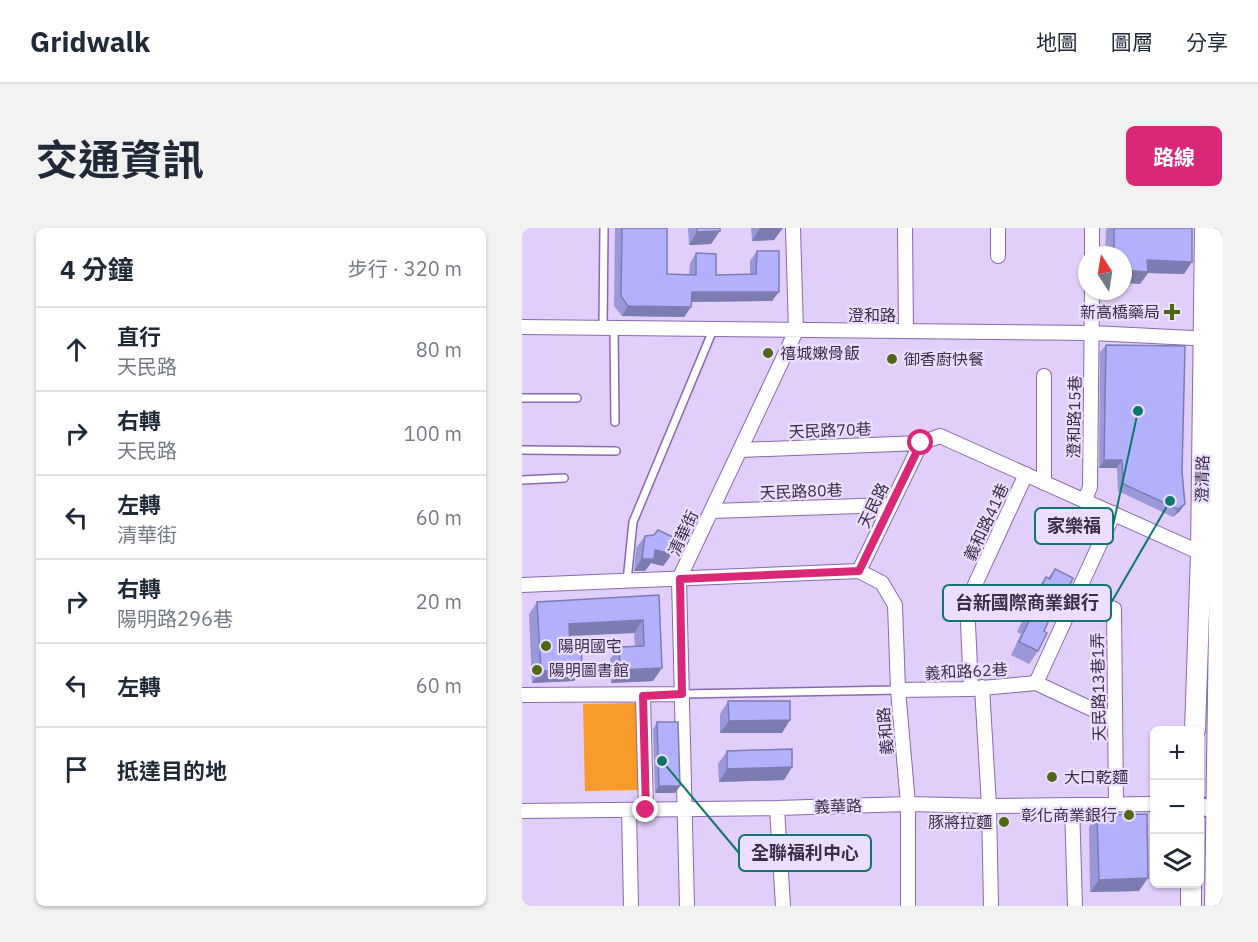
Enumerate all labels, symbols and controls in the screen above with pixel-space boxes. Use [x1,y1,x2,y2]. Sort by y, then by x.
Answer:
text: Gridwalk [30,23,150,60]
text: 地圖 [1036,28,1078,56]
text: 圖層 [1111,28,1153,56]
text: 分享 [1186,28,1228,56]
button: 路線 [1126,126,1222,186]
text: 交通資訊 [36,132,204,187]
north arrow [1078,246,1132,300]
text: 4 分鐘 [60,252,134,286]
text: 步行 · 320 m [348,255,462,282]
place label: 新高橋藥局 [1080,302,1160,322]
street label: 澄和路 [848,305,896,325]
marker: 新高橋藥局 [1165,305,1179,319]
text: 直行 [117,322,161,351]
icon: ahead [60,333,93,366]
text: 80 m [416,336,462,363]
place label: 禧城嫩骨飯 [780,343,860,363]
marker: 禧城嫩骨飯 [761,346,775,360]
place label: 御香廚快餐 [904,349,984,369]
marker: 御香廚快餐 [885,352,899,366]
text: 天民路 [117,353,177,380]
street label: 澄和路15巷 [1063,375,1085,459]
text: 右轉 [117,406,161,435]
icon: right [60,417,93,450]
street label: 天民路70巷 [788,419,872,441]
text: 100 m [404,420,462,447]
route start [907,429,933,455]
text: 天民路 [117,437,177,464]
street label: 澄清路 [1192,455,1212,503]
street label: 天民路 [853,479,893,531]
street label: 天民路80巷 [759,480,843,502]
street label: 義和路41巷 [959,480,1013,564]
text: 左轉 [117,490,161,519]
icon: left [60,501,93,534]
text: 60 m [416,504,462,531]
street label: 清華街 [664,507,702,559]
callout: 家樂福 [1035,508,1113,544]
text: 家樂福 [1047,514,1101,537]
text: 清華街 [117,521,177,548]
text: 右轉 [117,574,161,603]
icon: right [60,585,93,618]
callout: 台新國際商業銀行 [943,585,1111,621]
text: 20 m [416,588,462,615]
text: 台新國際商業銀行 [955,591,1099,614]
text: 陽明路296巷 [117,605,233,632]
street label: 天民路13巷1弄 [1087,632,1109,742]
place label: 陽明國宅 [558,636,622,656]
marker: 陽明國宅 [539,639,553,653]
street label: 義和路62巷 [924,659,1008,683]
place label: 陽明圖書館 [549,660,629,680]
marker: 陽明圖書館 [530,663,544,677]
icon: left [60,669,93,702]
text: 左轉 [117,672,161,701]
text: 60 m [416,672,462,699]
street label: 義和路 [873,706,897,756]
map controls [1150,726,1204,888]
button: + [1150,726,1204,780]
icon: arrive [60,753,93,786]
text: 抵達目的地 [117,756,227,785]
place label: 大口乾麵 [1064,767,1128,787]
marker: 大口乾麵 [1045,770,1059,784]
button: − [1150,780,1204,834]
street label: 義華路 [814,795,862,817]
route end [632,796,658,822]
place label: 彰化商業銀行 [1021,805,1117,825]
marker: 彰化商業銀行 [1122,808,1136,822]
place label: 豚將拉麵 [928,812,992,832]
marker: 豚將拉麵 [997,815,1011,829]
button: layers [1150,834,1204,888]
callout: 全聯福利中心 [739,835,871,871]
text: 全聯福利中心 [751,841,859,864]

